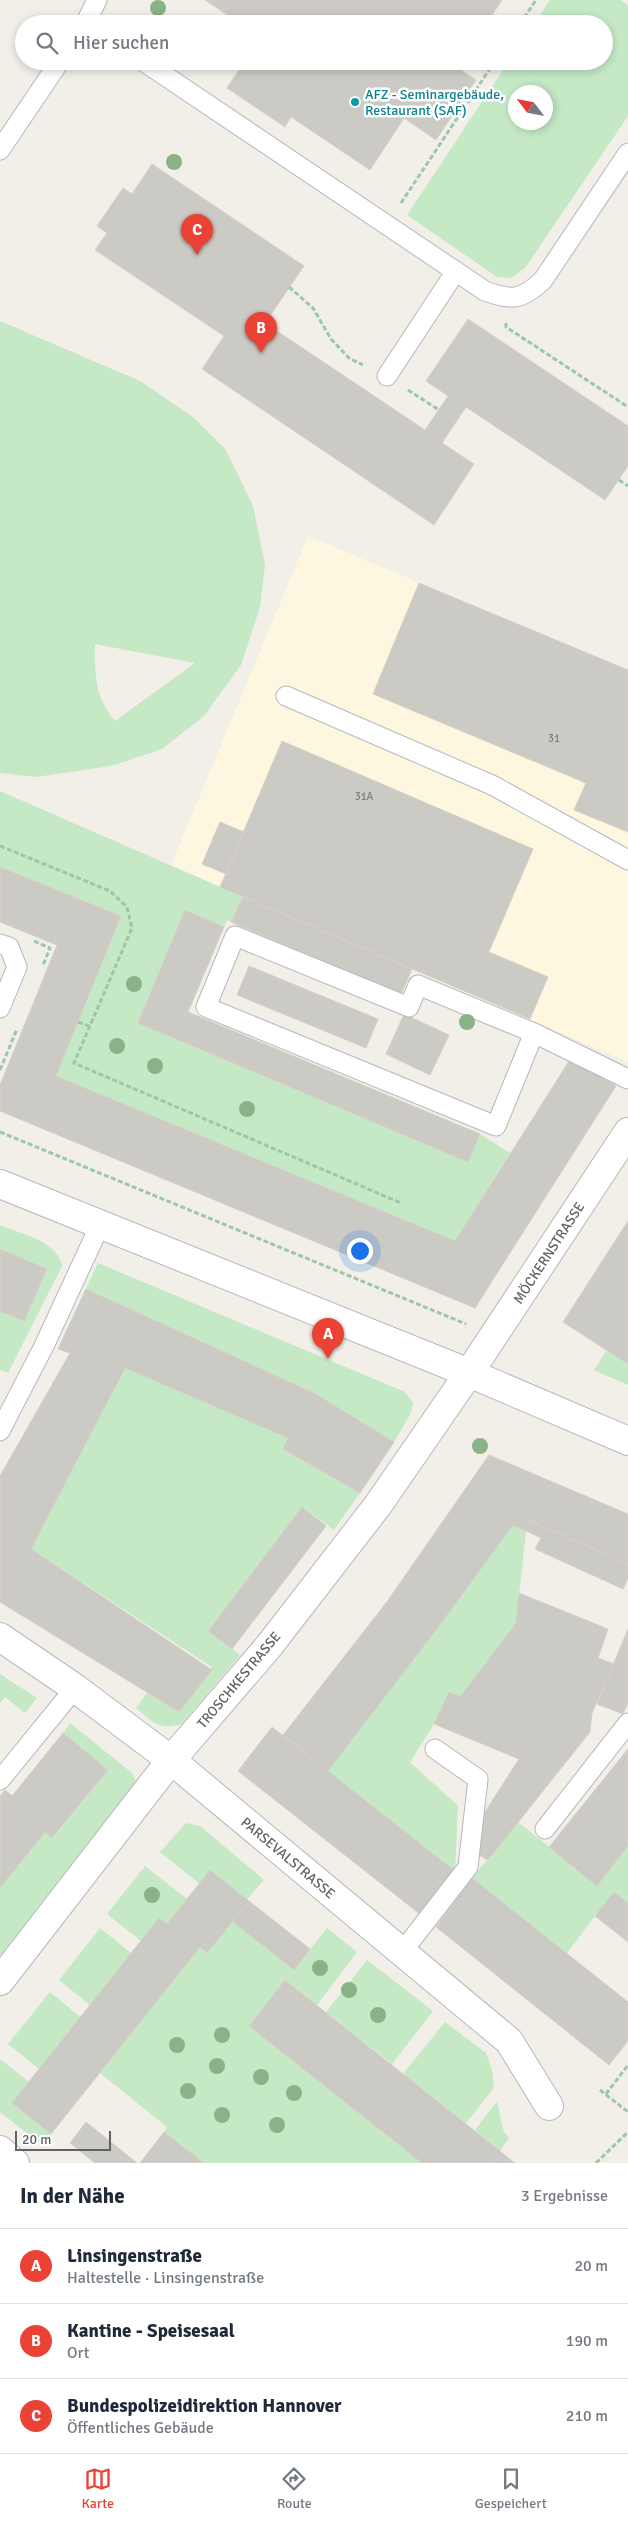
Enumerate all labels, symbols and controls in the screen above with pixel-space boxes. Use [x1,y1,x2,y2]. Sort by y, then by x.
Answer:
search box [15,15,613,70]
icon: search [33,29,61,57]
text: Hier suchen [73,31,169,55]
north arrow [508,85,553,130]
place label: AFZ - Seminargebäude, Restaurant (SAF) [365,86,504,119]
marker: AFZ - Seminargebäude, Restaurant (SAF) [349,96,361,108]
pin: C [181,214,213,255]
pin: B [245,312,277,353]
house number: 31 [548,732,560,745]
house number: 31A [355,790,374,803]
street label: MÖCKERNSTRASSE [510,1199,588,1307]
your location [347,1238,373,1264]
pin: A [312,1318,344,1359]
street label: TROSCHKESTRASSE [194,1628,284,1732]
street label: PARSEVALSTRASSE [238,1814,339,1902]
scale bar [15,2128,111,2151]
text: 20 m [22,2131,51,2148]
text: In der Nähe [20,2183,125,2209]
text: 3 Ergebnisse [521,2186,608,2206]
text: Linsingenstraße [67,2244,202,2268]
text: A [31,2256,41,2276]
text: 20 m [574,2256,608,2276]
text: Haltestelle · Linsingenstraße [67,2268,264,2288]
text: Kantine - Speisesaal [67,2319,235,2343]
text: B [31,2331,41,2351]
text: 190 m [566,2331,608,2351]
text: Ort [67,2343,89,2363]
text: Bundespolizeidirektion Hannover [67,2394,342,2418]
text: C [31,2406,41,2426]
text: 210 m [566,2406,608,2426]
text: Öffentliches Gebäude [67,2418,214,2438]
tab: Karte [81,2465,114,2512]
tab: Route [277,2465,312,2512]
tab: Gespeichert [475,2465,547,2512]

